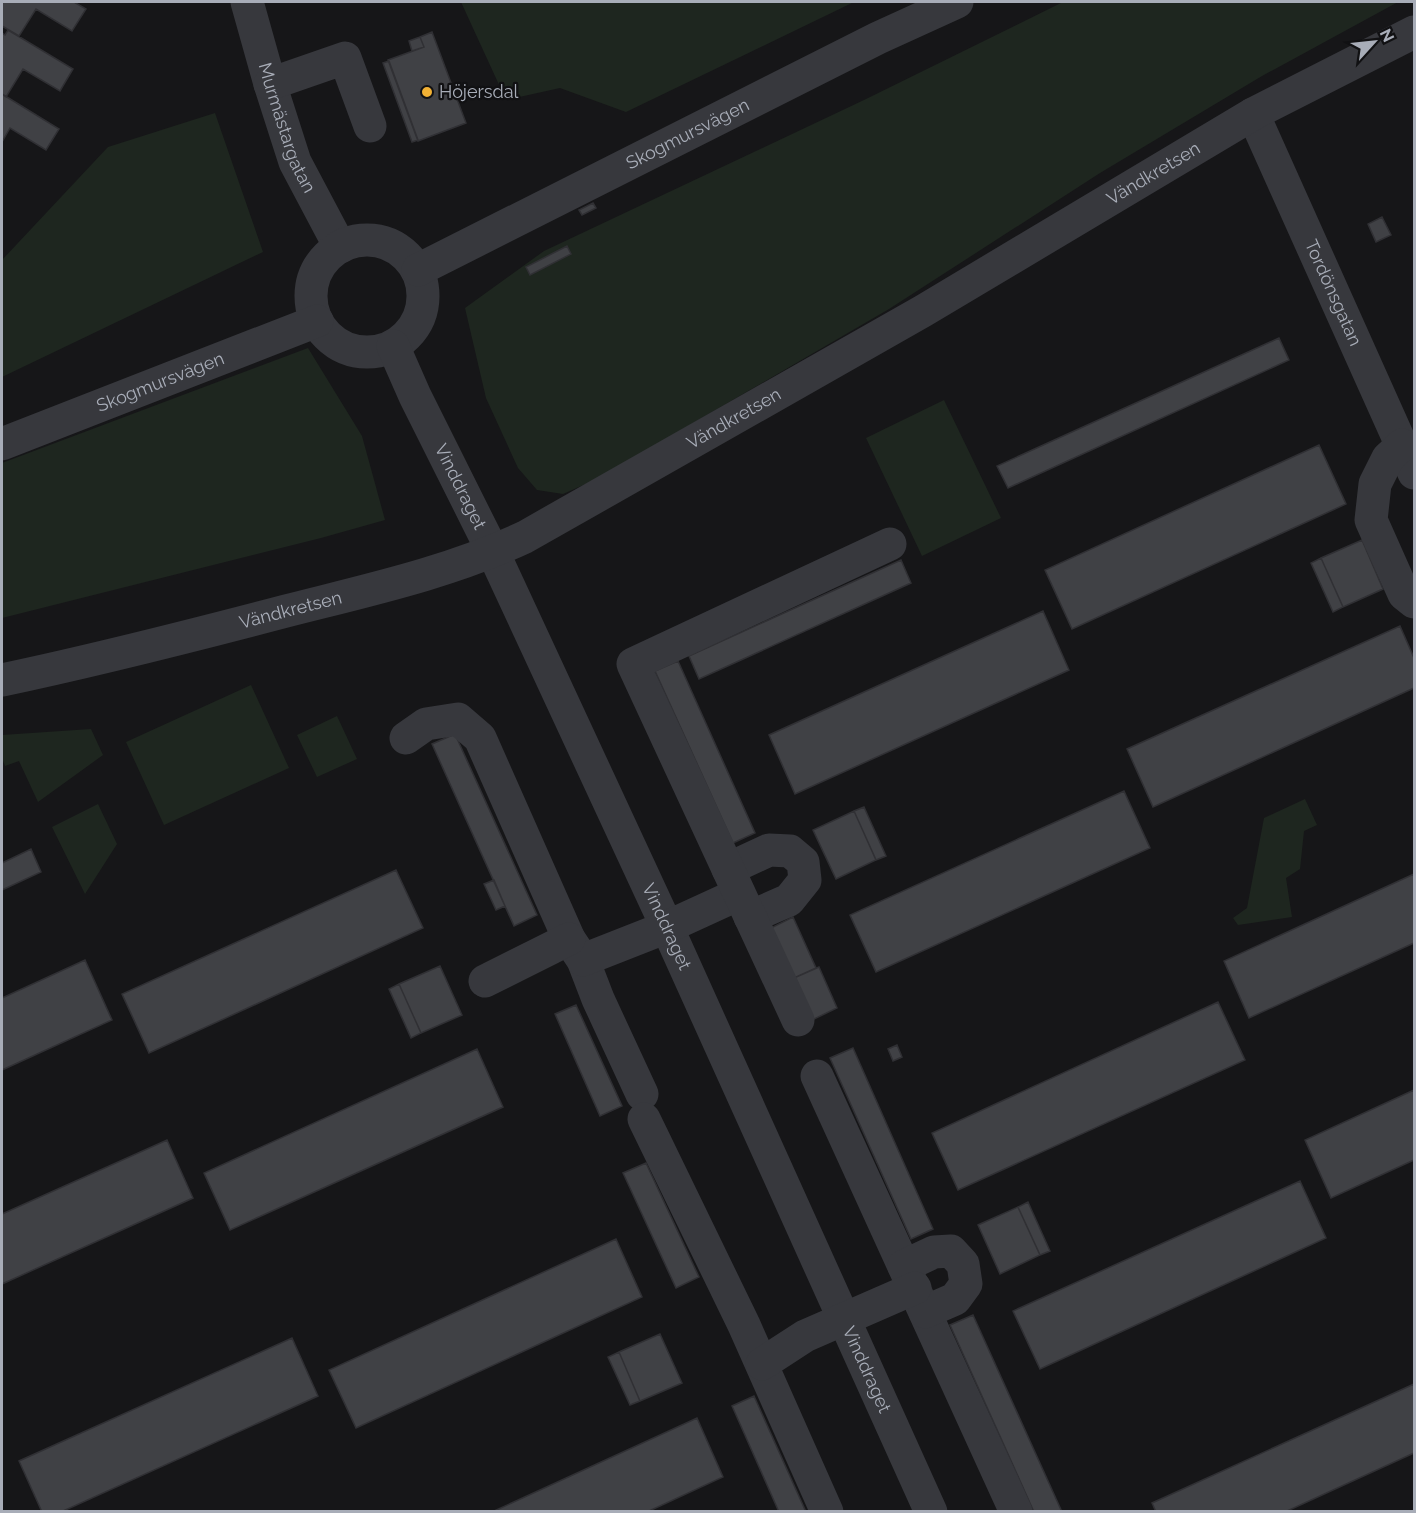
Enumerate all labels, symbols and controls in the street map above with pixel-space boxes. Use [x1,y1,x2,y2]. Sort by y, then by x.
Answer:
north arrow [1344,12,1404,72]
text: N [1376,26,1398,45]
street label: Murmästargatan [255,60,320,196]
place label: Höjersdal [439,81,518,102]
marker: Höjersdal [420,85,434,99]
street label: Skogmursvägen [622,94,753,173]
street label: Vändkretsen [1103,137,1204,209]
street label: Tordönsgatan [1301,236,1367,349]
street label: Skogmursvägen [93,347,227,416]
street label: Vändkretsen [683,383,784,453]
street label: Vinddraget [431,440,491,533]
street label: Vändkretsen [237,586,344,633]
street label: Vinddraget [638,880,696,973]
street label: Vinddraget [839,1323,896,1416]

